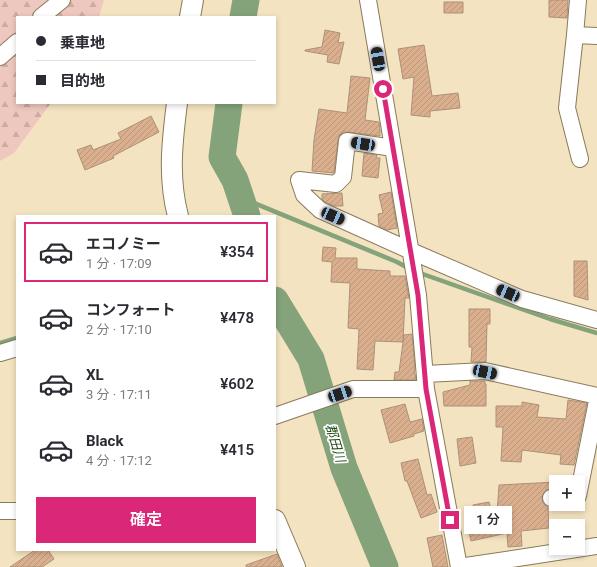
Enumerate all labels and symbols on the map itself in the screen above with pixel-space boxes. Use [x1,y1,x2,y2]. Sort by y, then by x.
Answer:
car [370,46,386,72]
route start [374,80,392,98]
car [350,136,376,152]
car [320,206,346,226]
car [495,283,521,303]
car [472,364,498,380]
car [327,384,353,404]
water label: 郡田川 [323,422,349,466]
callout: 1 分 [464,506,512,534]
route end [441,511,459,529]

